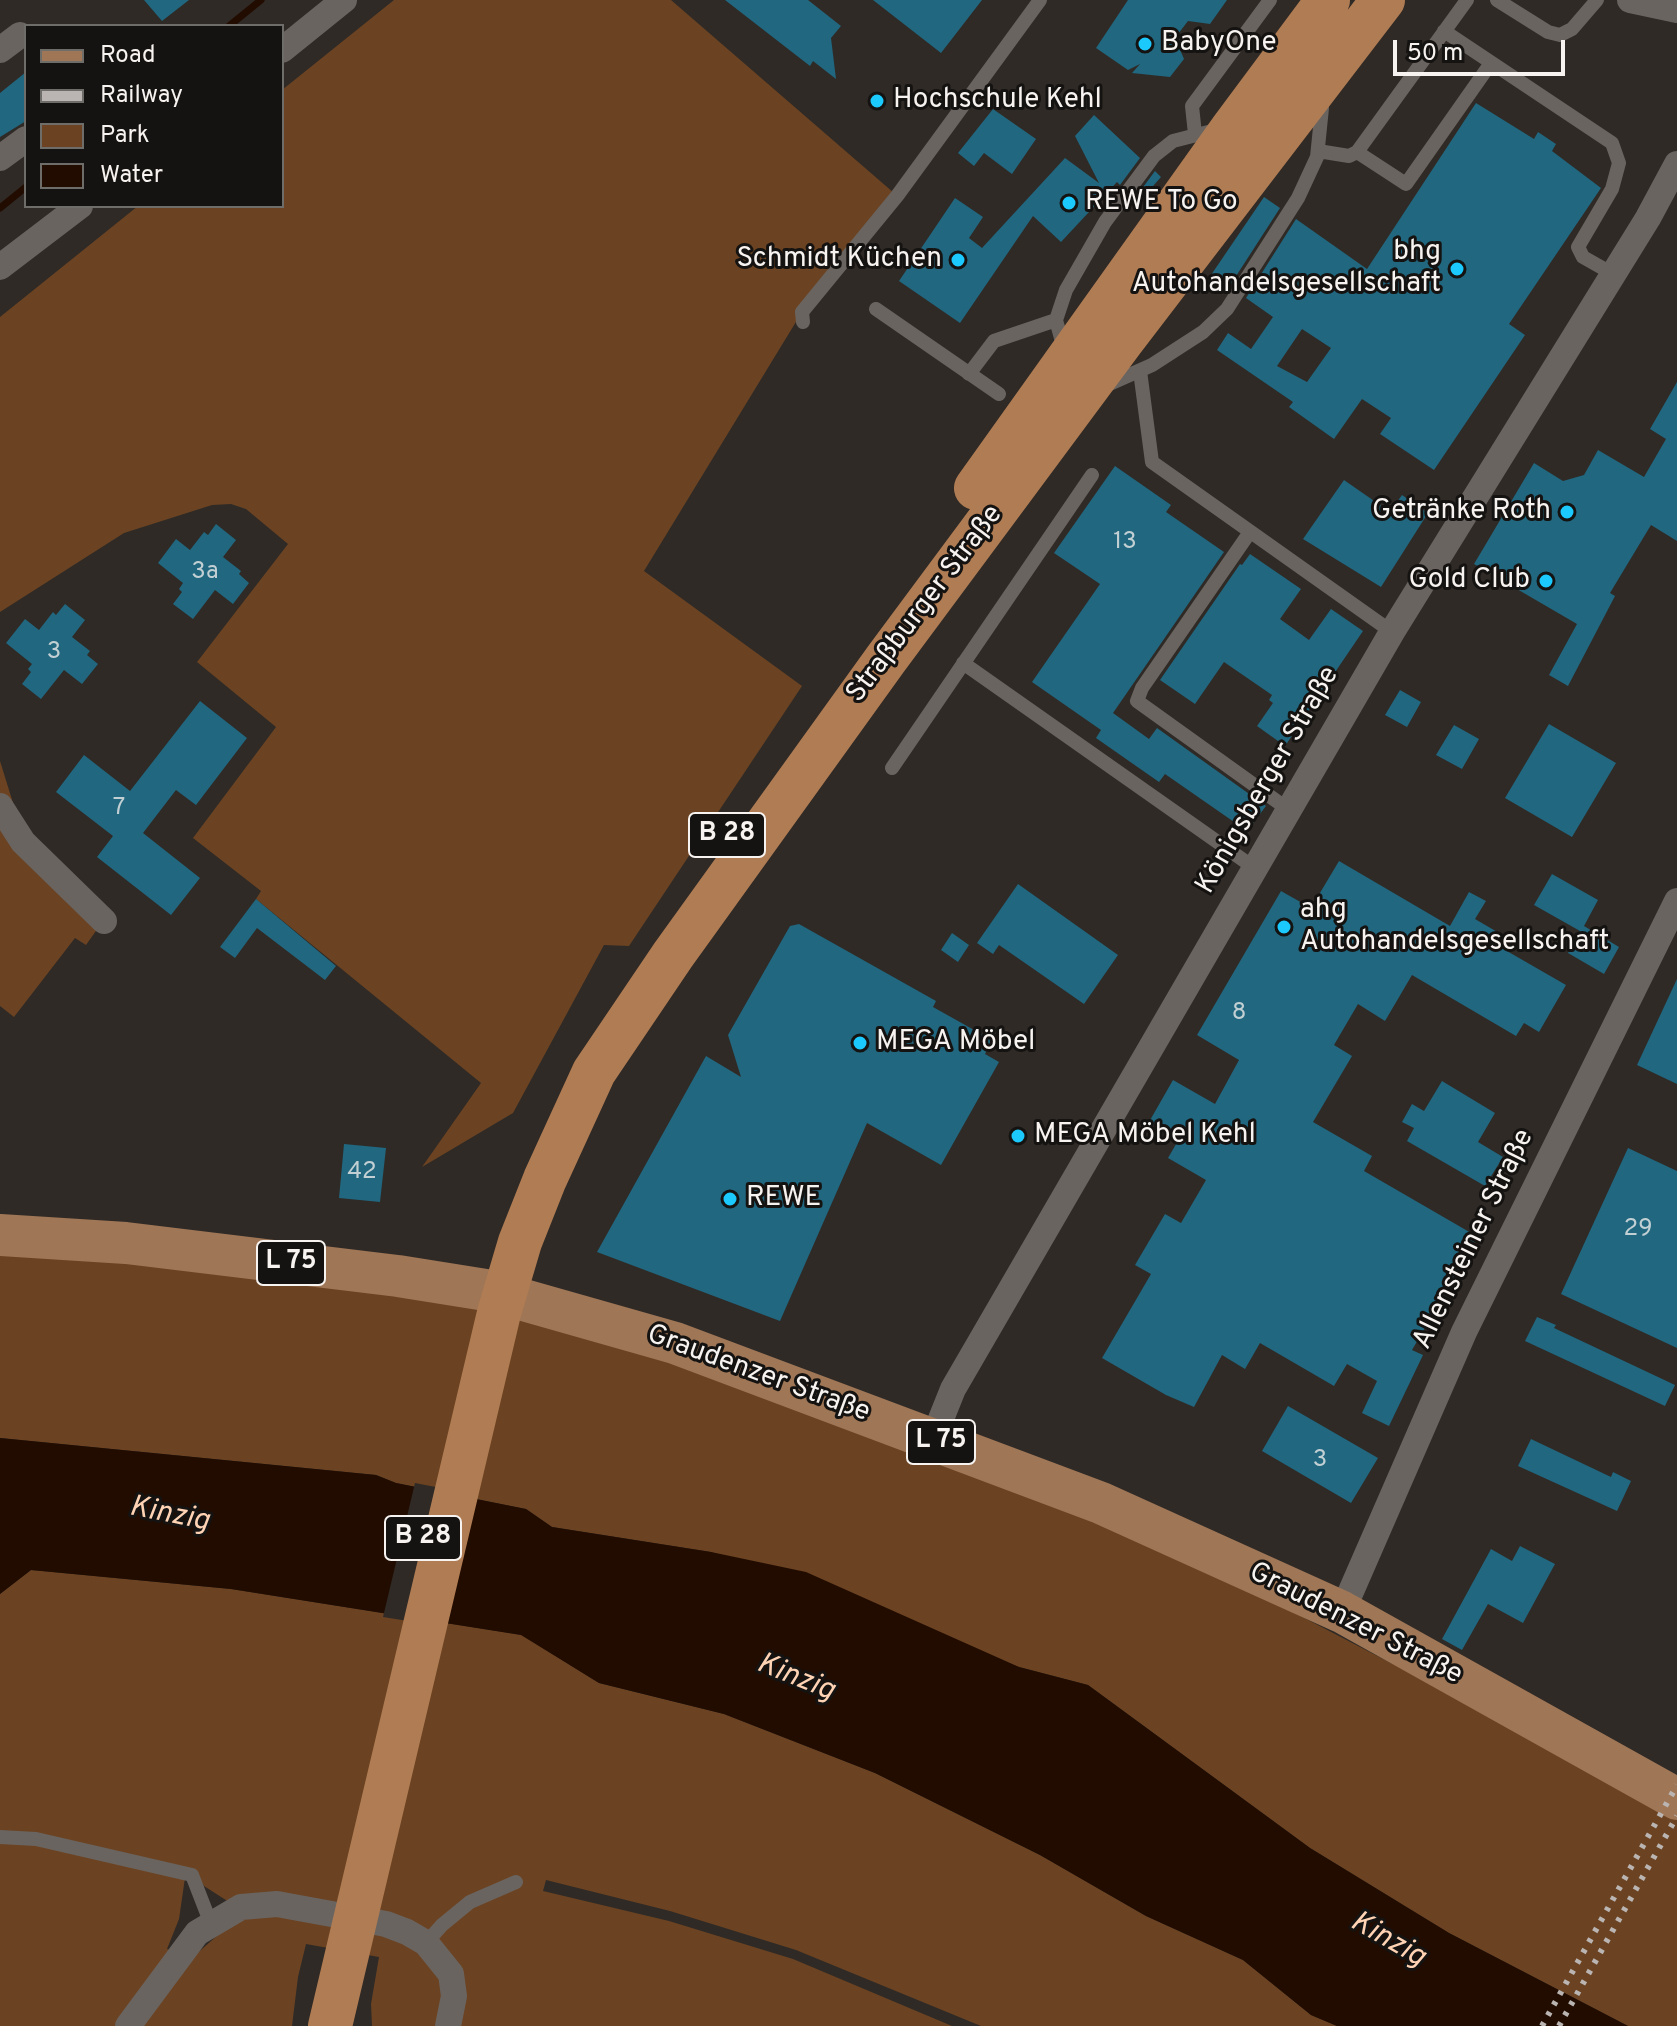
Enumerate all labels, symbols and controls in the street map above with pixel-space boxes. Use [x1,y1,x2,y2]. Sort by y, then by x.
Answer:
legend [24,24,284,208]
scale bar [1397,24,1569,74]
place label: BabyOne [1161,27,1277,61]
marker: BabyOne [1136,35,1154,53]
text: 50 m [1407,39,1463,69]
text: Road [100,41,156,71]
text: Railway [100,81,183,111]
place label: Hochschule Kehl [893,84,1102,118]
marker: Hochschule Kehl [868,92,886,110]
text: Park [100,121,150,151]
text: Water [100,161,163,191]
place label: REWE To Go [1085,186,1238,220]
marker: REWE To Go [1060,194,1078,212]
place label: bhg Autohandelsgesellschaft [1132,236,1441,302]
place label: Schmidt Küchen [736,243,942,277]
marker: Schmidt Küchen [949,251,967,269]
marker: bhg Autohandelsgesellschaft [1448,260,1466,278]
place label: Getränke Roth [1372,495,1551,529]
street label: Straßburger Straße [841,500,1011,710]
marker: Getränke Roth [1558,503,1576,521]
house number: 13 [1113,529,1137,557]
house number: 3a [191,559,219,587]
place label: Gold Club [1409,564,1530,598]
marker: Gold Club [1537,572,1555,590]
house number: 3 [47,639,61,667]
street label: Königsberger Straße [1190,661,1348,901]
house number: 7 [113,795,125,823]
road number: B 28 [689,813,765,857]
place label: ahg Autohandelsgesellschaft [1300,894,1609,960]
marker: ahg Autohandelsgesellschaft [1275,918,1293,936]
house number: 8 [1232,1000,1246,1028]
place label: MEGA Möbel [876,1026,1035,1060]
marker: MEGA Möbel [851,1034,869,1052]
place label: MEGA Möbel Kehl [1034,1119,1256,1153]
street label: Allensteiner Straße [1407,1124,1543,1356]
marker: MEGA Möbel Kehl [1009,1127,1027,1145]
house number: 42 [347,1159,377,1187]
place label: REWE [746,1182,821,1216]
marker: REWE [721,1190,739,1208]
house number: 29 [1623,1216,1653,1244]
road number: L 75 [257,1241,325,1285]
street label: Graudenzer Straße [642,1319,874,1431]
road number: L 75 [907,1420,975,1464]
house number: 3 [1313,1447,1327,1475]
water label: Kinzig [126,1491,212,1541]
road number: B 28 [385,1516,461,1560]
street label: Graudenzer Straße [1243,1557,1467,1693]
water label: Kinzig [751,1647,839,1711]
water label: Kinzig [1343,1905,1431,1977]

